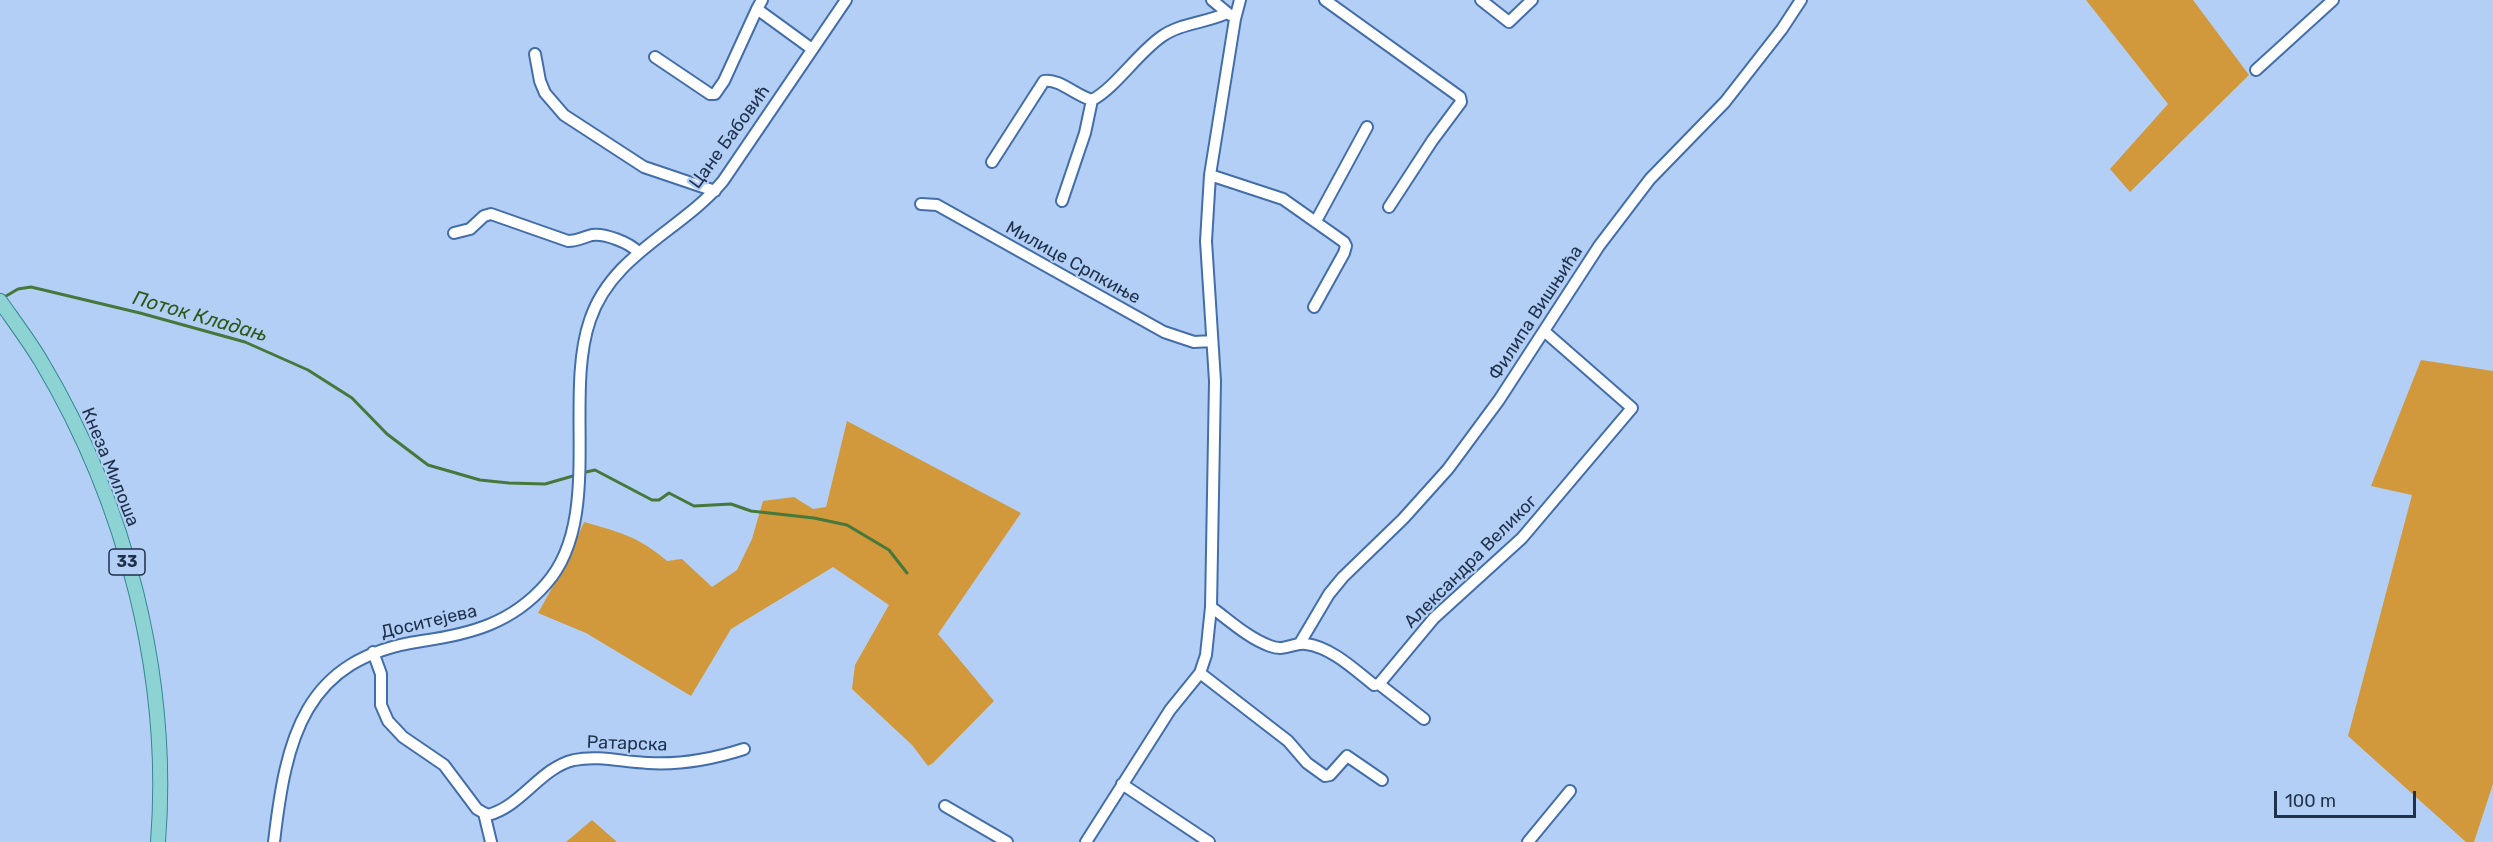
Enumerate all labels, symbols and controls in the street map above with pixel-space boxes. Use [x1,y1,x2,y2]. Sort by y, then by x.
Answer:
street label: Цане Бабовић [685,81,775,193]
street label: Милице Српкиње [1002,217,1144,309]
street label: Филипа Вишњића [1484,242,1588,384]
water label: Поток Кладањ [130,286,270,348]
street label: Кнеза Милоша [76,404,144,530]
street label: Александра Великог [1400,491,1542,633]
road number: 33 [109,549,145,575]
street label: Доситејева [379,600,479,644]
street label: Ратарска [586,732,668,756]
scale bar [2277,779,2420,817]
text: 100 m [2285,790,2336,812]

